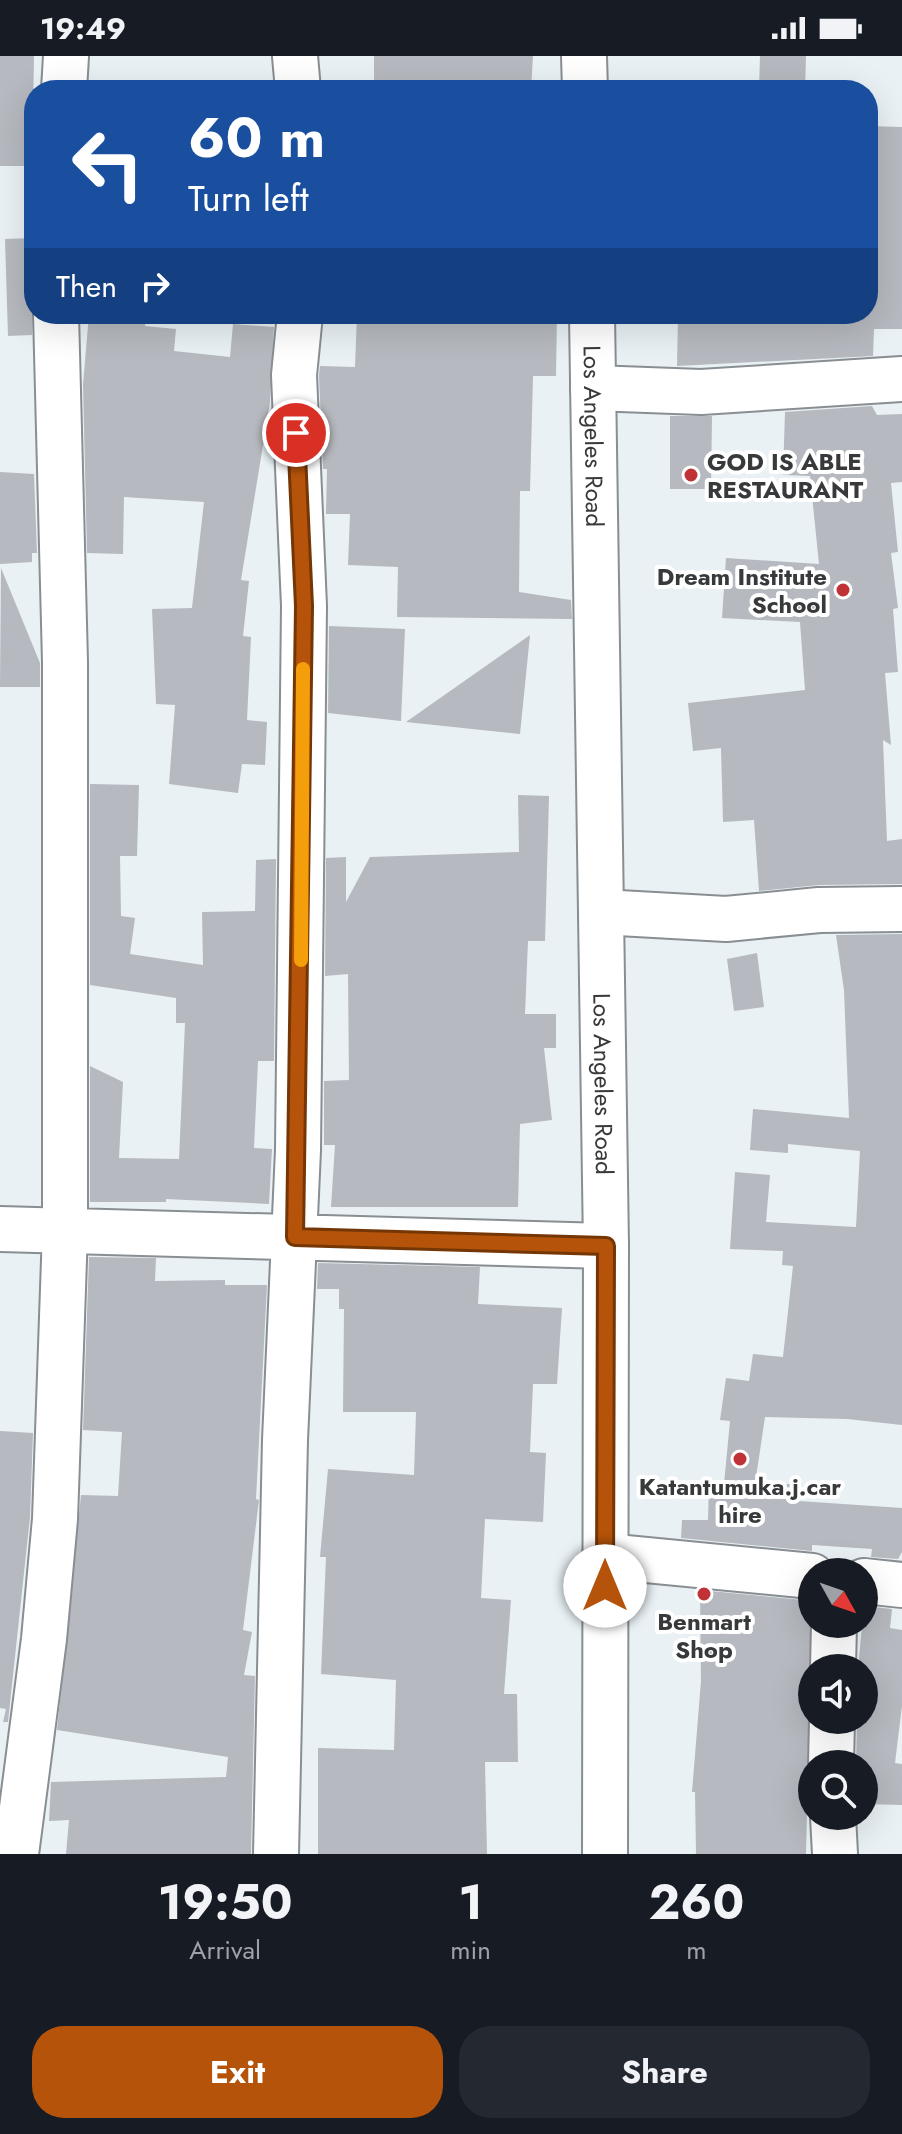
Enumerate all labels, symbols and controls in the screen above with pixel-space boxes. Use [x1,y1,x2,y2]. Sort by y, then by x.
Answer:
text: 19:49 [40,7,126,50]
text: 60 m [188,97,325,178]
icon: left [56,112,160,216]
text: Turn left [188,172,309,224]
icon: right [133,264,177,308]
text: Then [56,265,117,308]
street label: Los Angeles Road [575,345,613,527]
pin [262,399,330,467]
icon: arrive [274,411,318,455]
place label: GOD IS ABLE RESTAURANT [707,444,864,507]
marker: GOD IS ABLE RESTAURANT [682,466,700,484]
place label: Dream Institute School [657,559,827,622]
marker: Dream Institute School [834,581,852,599]
street label: Los Angeles Road [585,993,622,1175]
marker: Katantumuka.j.car hire [731,1450,749,1468]
place label: Katantumuka.j.car hire [639,1469,841,1532]
position arrow [563,1544,647,1628]
north arrow [798,1558,878,1638]
map controls [798,1558,878,1830]
marker: Benmart Shop [695,1585,713,1603]
place label: Benmart Shop [657,1604,751,1667]
button: sound [798,1654,878,1734]
button: search [798,1750,878,1830]
text: 19:50 [158,1868,293,1937]
text: 1 [458,1868,483,1937]
text: 260 [649,1868,744,1937]
text: Arrival [189,1931,261,1969]
text: min [450,1931,491,1969]
text: m [686,1931,707,1969]
button: Exit [32,2026,443,2118]
button: Share [459,2026,870,2118]

